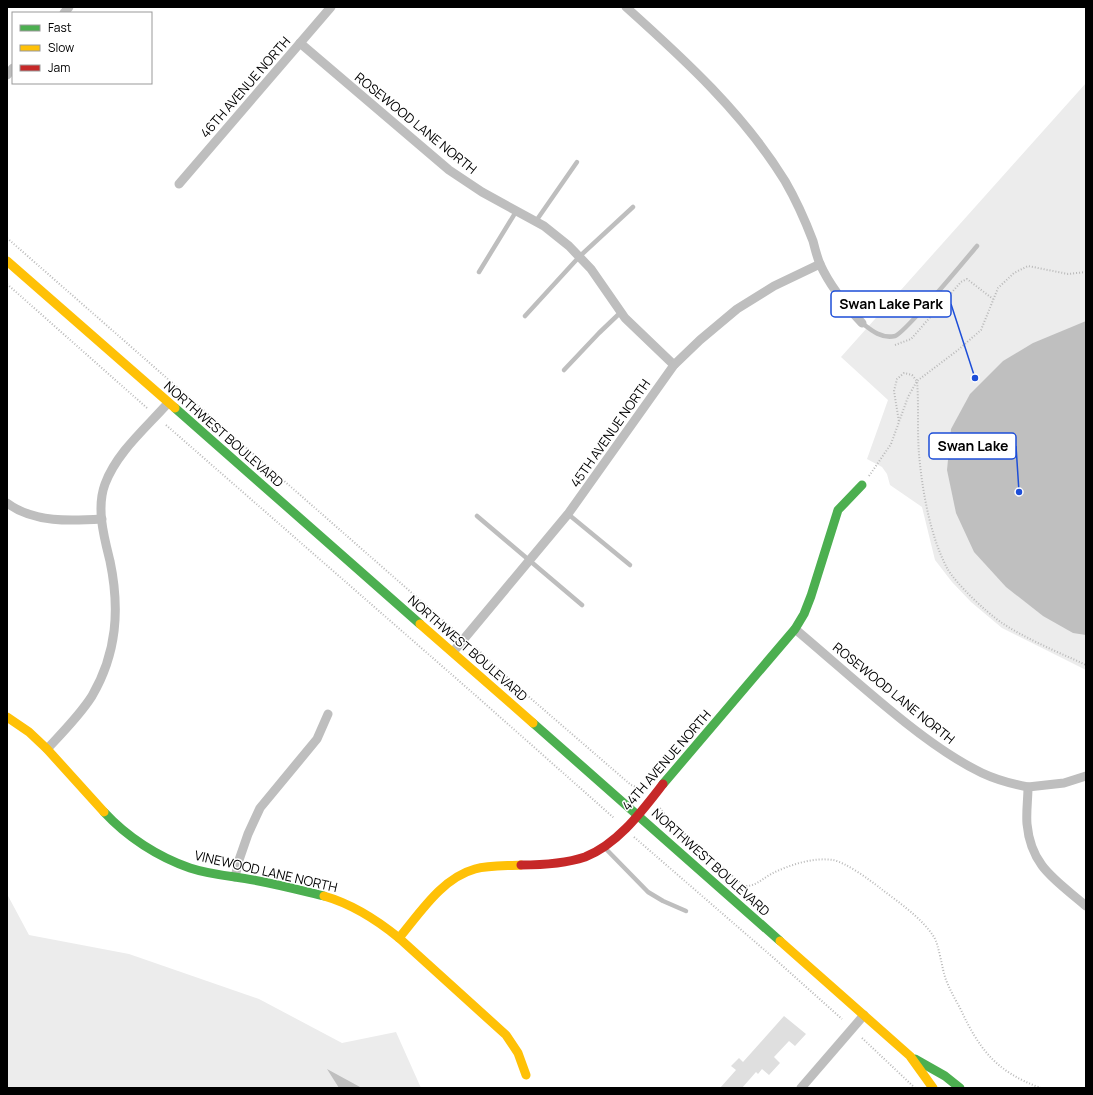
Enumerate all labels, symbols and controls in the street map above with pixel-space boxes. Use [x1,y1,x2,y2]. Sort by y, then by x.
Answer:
legend [12,12,152,84]
text: Fast [48,19,72,36]
street label: 46TH AVENUE NORTH [196,33,294,141]
text: Slow [48,39,74,56]
text: Jam [48,59,70,76]
street label: ROSEWOOD LANE NORTH [351,68,481,178]
callout: Swan Lake Park [831,291,951,317]
text: Swan Lake Park [839,294,943,313]
street label: 45TH AVENUE NORTH [566,375,654,491]
street label: NORTHWEST BOULEVARD [160,377,288,491]
callout: Swan Lake [929,433,1016,459]
text: Swan Lake [938,436,1009,455]
street label: NORTHWEST BOULEVARD [404,591,532,705]
street label: ROSEWOOD LANE NORTH [829,638,959,748]
street label: 44TH AVENUE NORTH [617,706,715,814]
street label: NORTHWEST BOULEVARD [648,804,774,920]
street label: VINEWOOD LANE NORTH [193,846,339,896]

